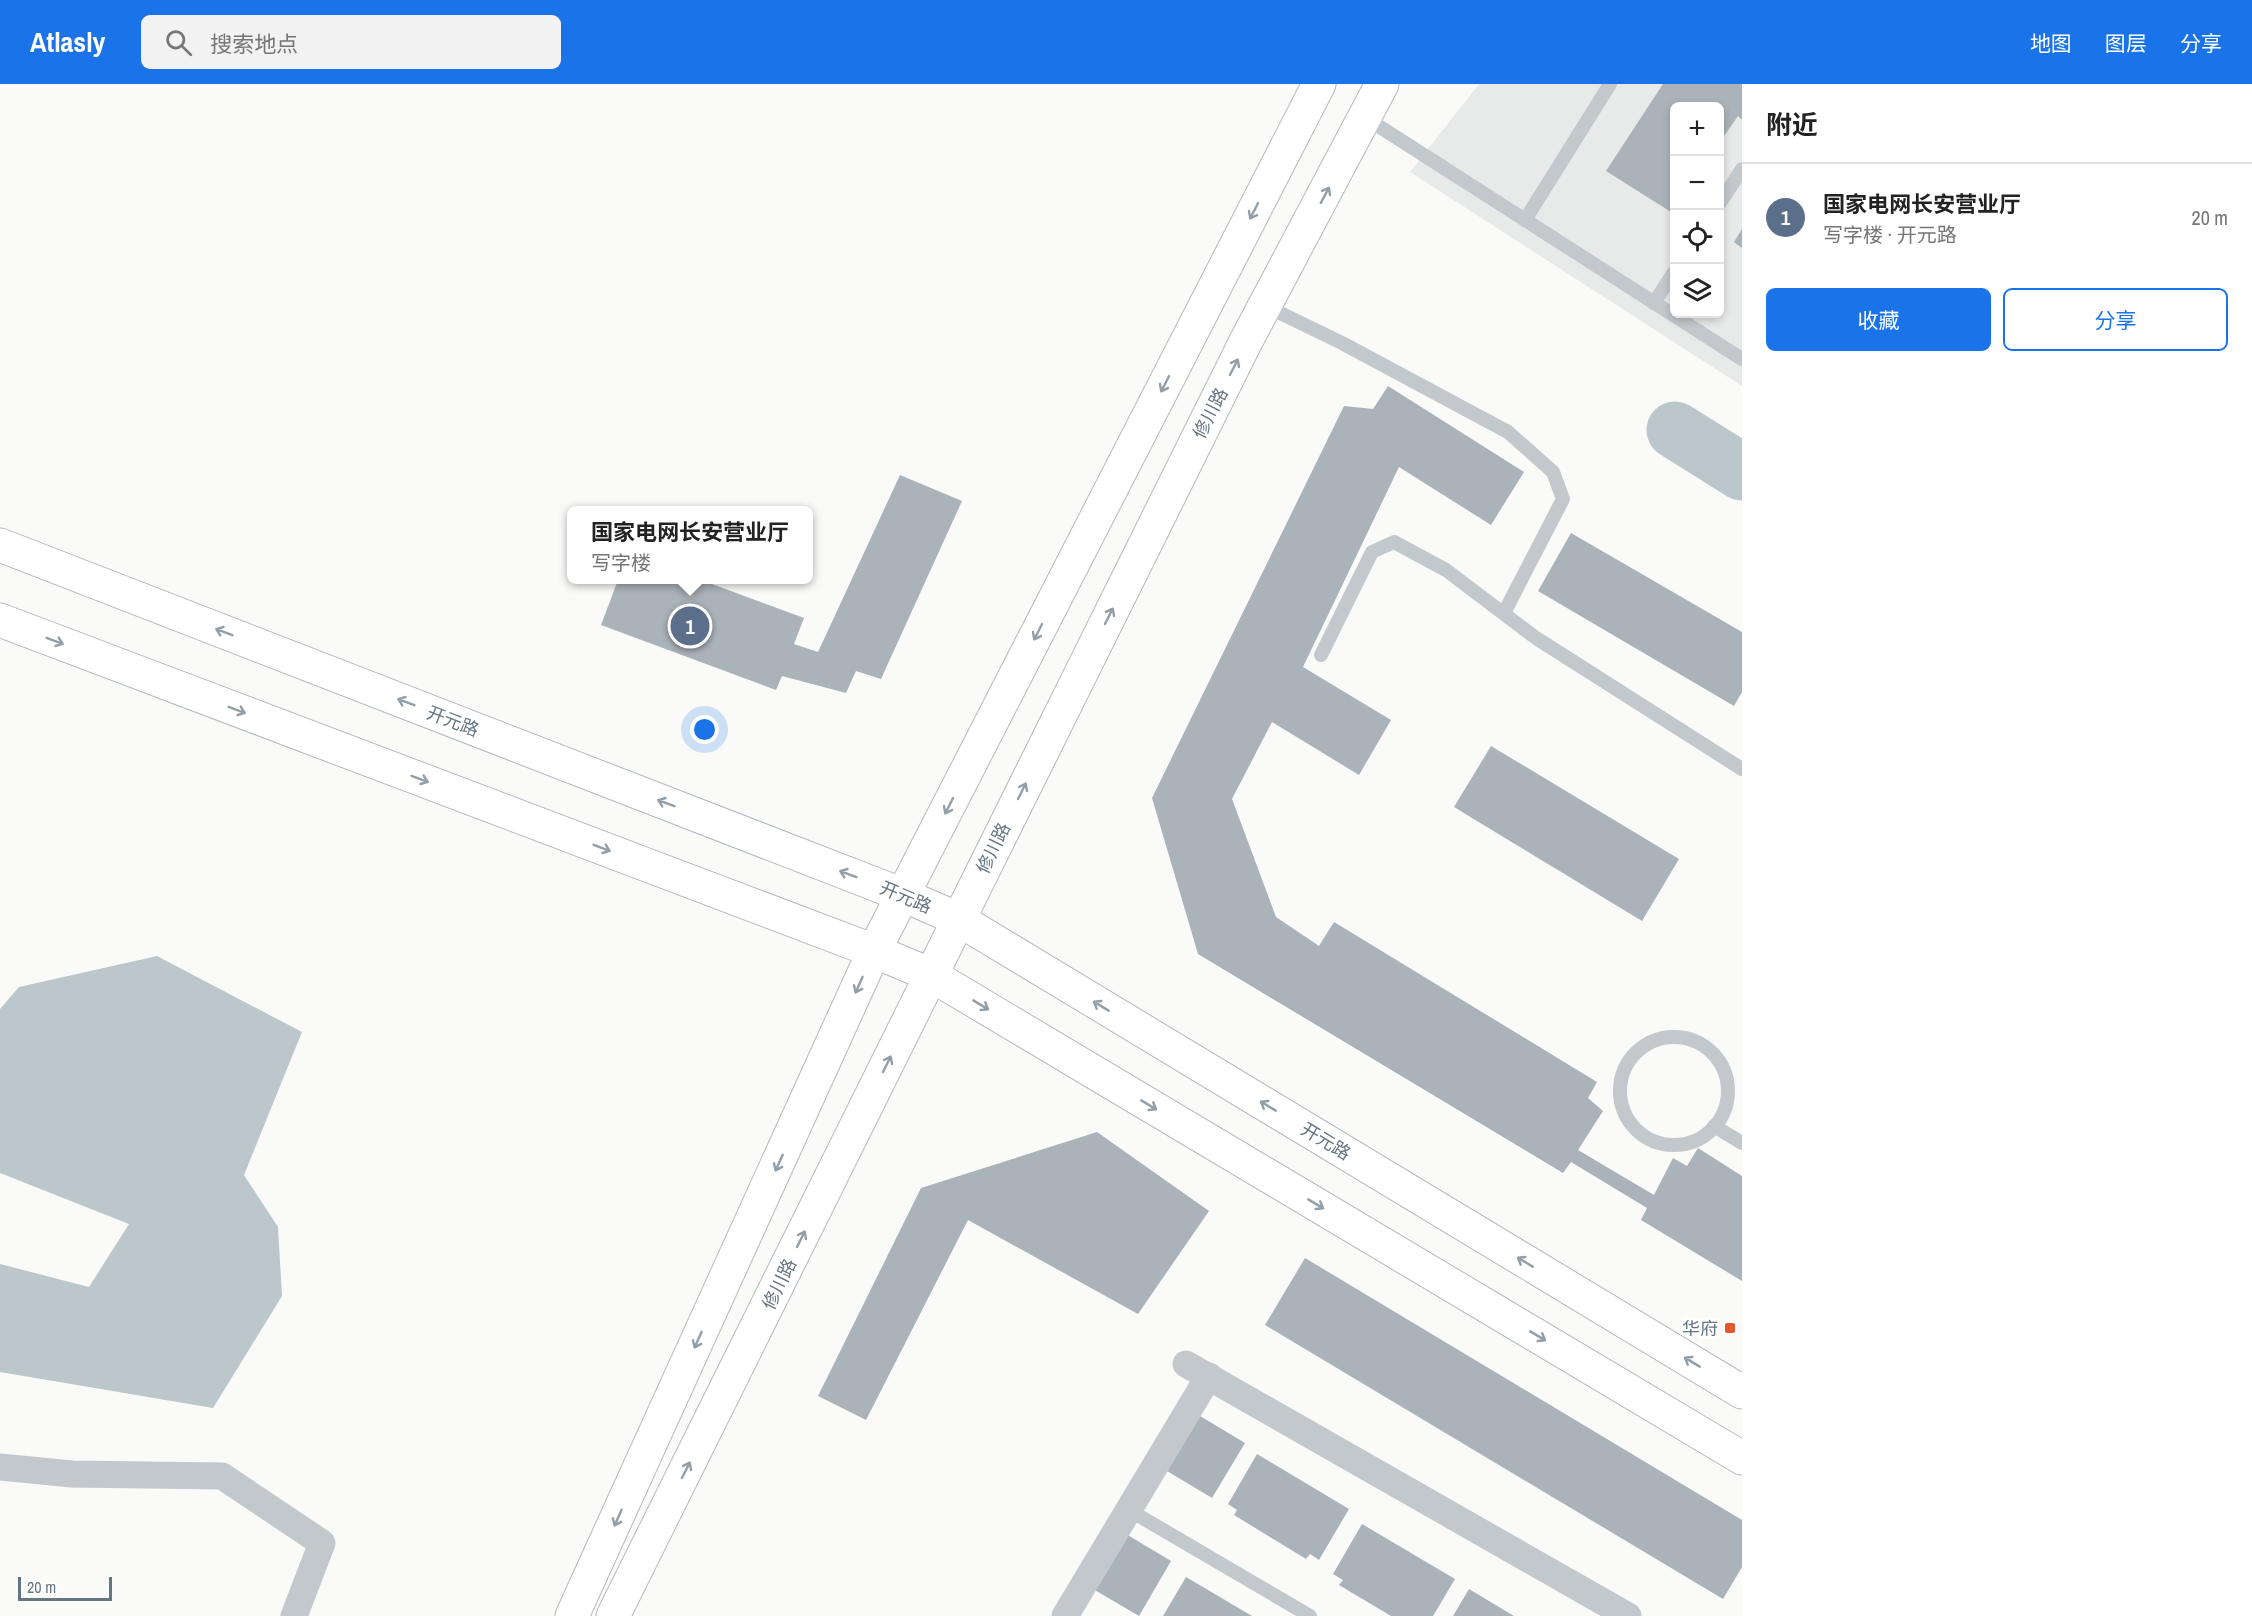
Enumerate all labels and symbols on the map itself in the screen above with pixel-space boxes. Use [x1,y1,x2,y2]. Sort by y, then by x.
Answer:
one-way arrow [1320,186,1331,204]
one-way arrow [1248,201,1259,219]
one-way arrow [1228,358,1240,376]
one-way arrow [1159,375,1170,393]
street label: 修川路 [1187,383,1233,443]
pin: 1 [670,604,710,648]
one-way arrow [1103,608,1115,626]
one-way arrow [1031,623,1043,641]
one-way arrow [216,626,234,637]
one-way arrow [45,636,64,647]
one-way arrow [398,696,416,707]
street label: 开元路 [423,700,483,742]
one-way arrow [227,705,246,716]
your location [690,715,719,744]
one-way arrow [410,774,428,785]
one-way arrow [1016,782,1028,800]
one-way arrow [942,796,954,814]
one-way arrow [658,797,676,808]
street label: 修川路 [970,818,1016,878]
one-way arrow [592,843,611,854]
one-way arrow [839,867,858,878]
street label: 开元路 [876,875,936,919]
one-way arrow [852,976,863,994]
one-way arrow [1093,999,1110,1011]
one-way arrow [972,1000,989,1012]
one-way arrow [882,1055,894,1073]
one-way arrow [1140,1099,1157,1111]
one-way arrow [1260,1100,1277,1112]
street label: 开元路 [1296,1116,1356,1166]
one-way arrow [772,1153,784,1171]
one-way arrow [1307,1199,1324,1211]
one-way arrow [796,1230,807,1248]
street label: 修川路 [756,1254,802,1314]
one-way arrow [1517,1255,1534,1267]
place label: 华府 [1682,1316,1718,1341]
marker: 华府 [1723,1321,1737,1335]
one-way arrow [692,1331,704,1349]
one-way arrow [1529,1331,1546,1343]
one-way arrow [1684,1356,1701,1368]
one-way arrow [681,1461,692,1479]
one-way arrow [612,1509,624,1527]
scale bar [18,1574,112,1602]

